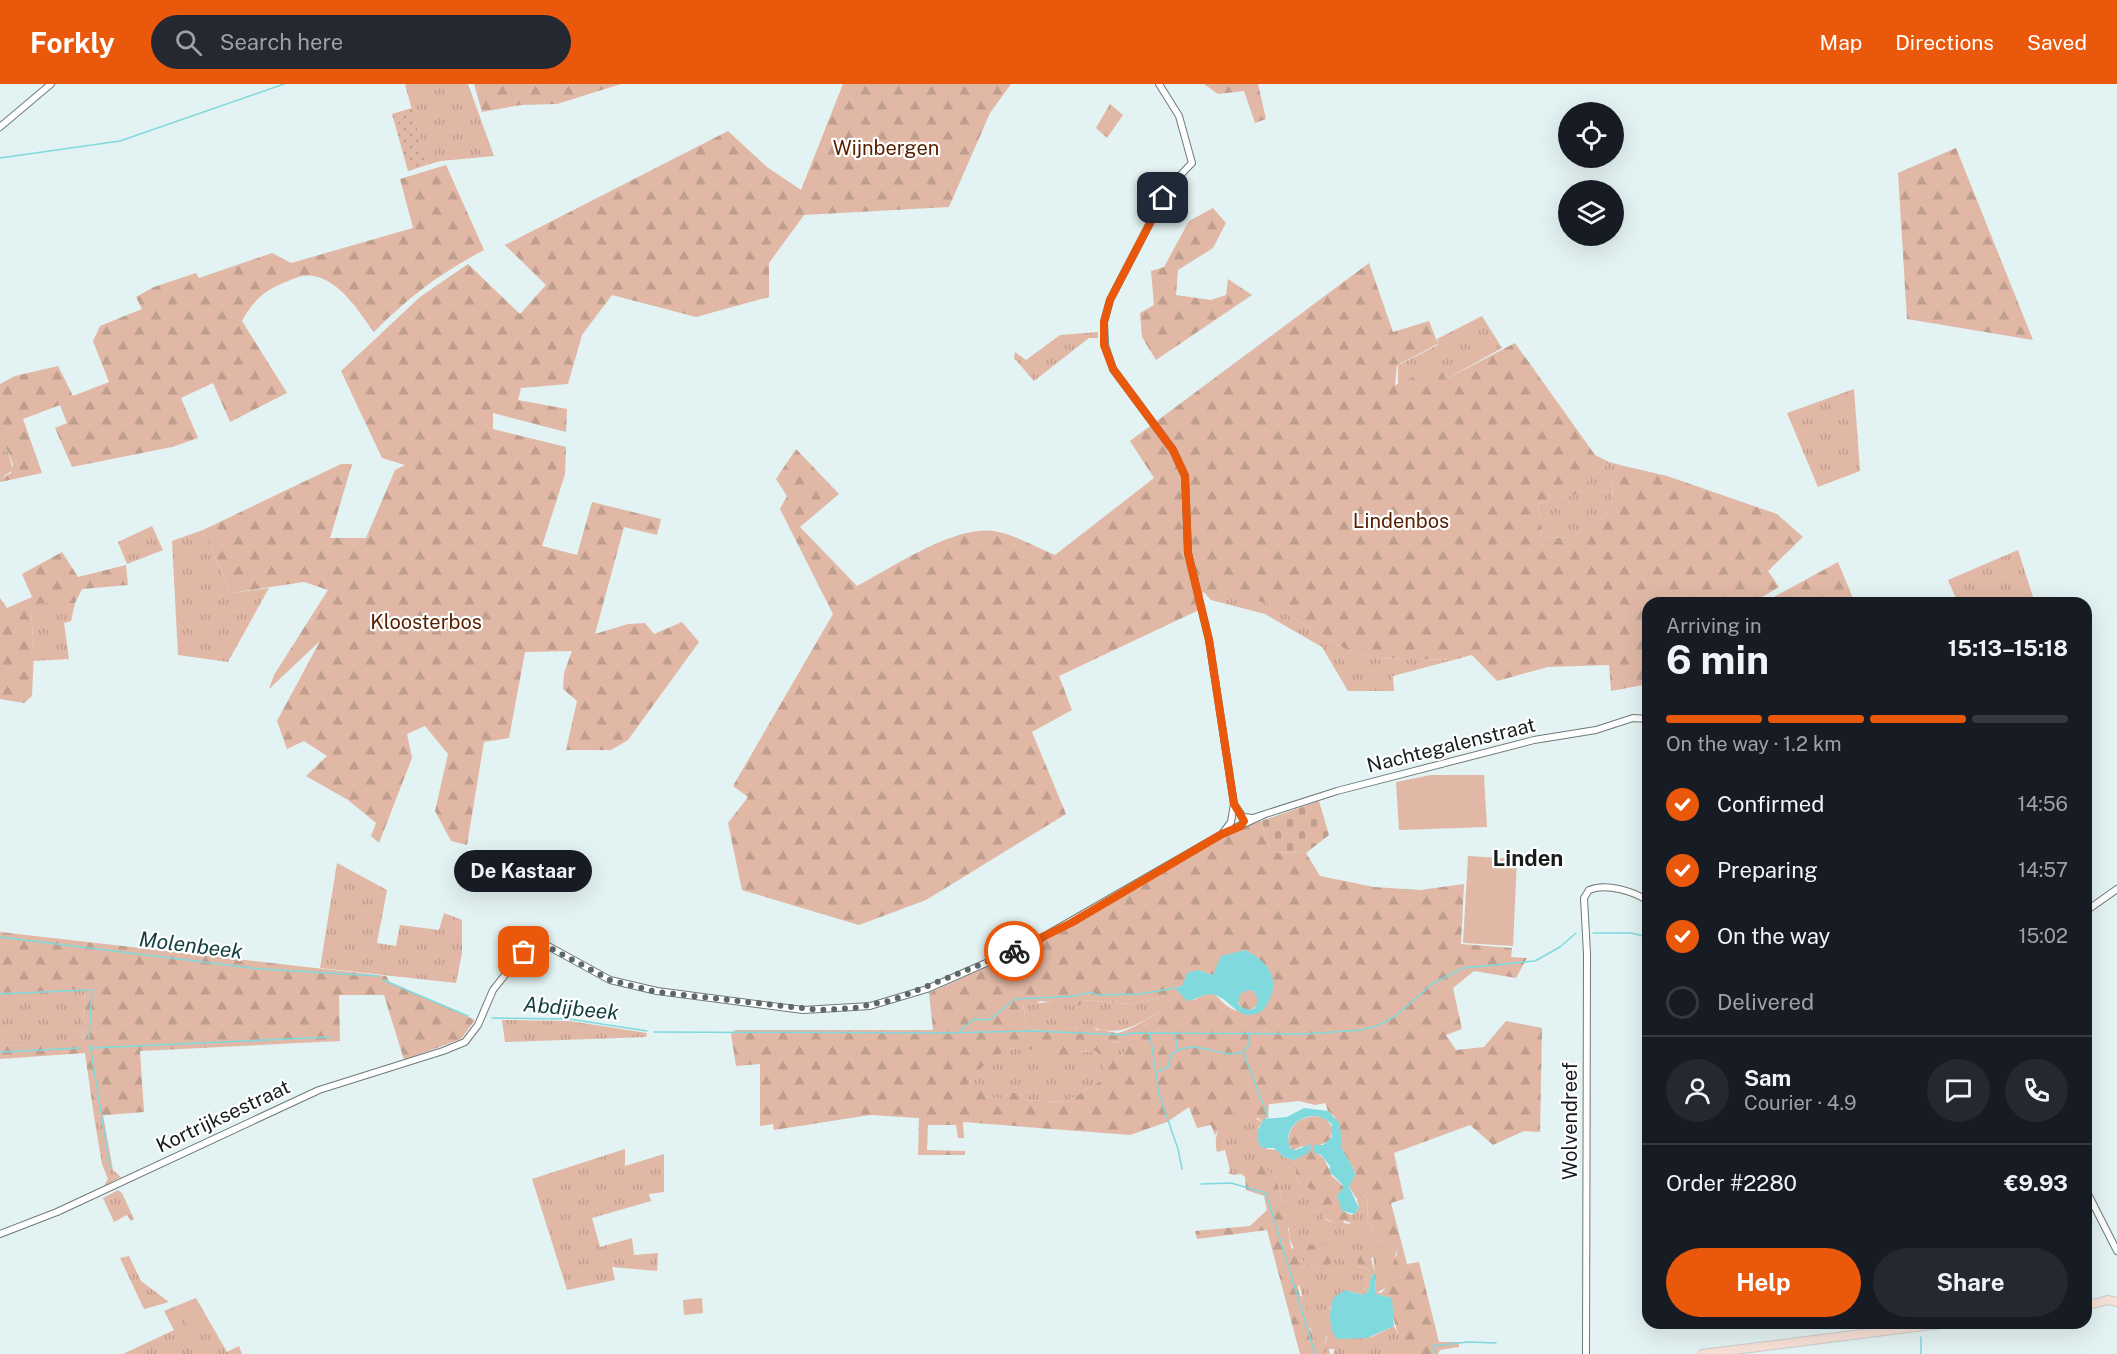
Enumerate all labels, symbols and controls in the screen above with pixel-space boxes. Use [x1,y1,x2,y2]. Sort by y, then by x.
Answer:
search box [151,15,571,69]
text: Forkly [30,26,115,59]
icon: search [172,26,205,59]
text: Search here [220,29,343,55]
text: Map [1820,30,1862,55]
text: Directions [1895,30,1994,55]
text: Saved [2027,30,2087,55]
map controls [1558,102,1624,246]
button: locate [1558,102,1624,168]
park label: Wijnbergen [833,136,939,160]
pin [1137,172,1188,223]
button: layers [1558,180,1624,246]
icon: home [1146,181,1179,214]
park label: Lindenbos [1353,509,1449,533]
park label: Kloosterbos [370,610,482,634]
text: Arriving in [1666,614,1761,638]
text: 15:13–15:18 [1948,635,2068,661]
text: 6 min [1666,637,1769,683]
street label: Nachtegalenstraat [1364,712,1538,778]
text: On the way · 1.2 km [1666,732,1841,756]
icon: check [1666,788,1699,821]
text: Confirmed [1717,791,1824,817]
text: 14:56 [2018,792,2068,816]
district label: Linden [1493,845,1563,871]
callout: De Kastaar [455,850,593,892]
icon: check [1666,854,1699,887]
text: Preparing [1717,857,1818,883]
text: 14:57 [2018,858,2068,882]
text: De Kastaar [470,859,576,883]
icon: check [1666,920,1699,953]
courier [984,921,1044,981]
text: On the way [1717,923,1830,949]
text: 15:02 [2018,924,2068,948]
water label: Molenbeek [138,926,245,964]
pin [498,926,549,977]
icon: bag [507,935,540,968]
icon: bike [998,935,1031,968]
text: Delivered [1717,989,1814,1015]
water label: Abdijbeek [522,991,620,1025]
button: person [1666,1059,1729,1122]
button: chat [1927,1059,1990,1122]
button: phone [2005,1059,2068,1122]
street label: Wolvendreef [1558,1062,1582,1180]
text: Sam [1744,1065,1791,1091]
street label: Kortrijksestraat [152,1075,294,1157]
text: Courier · 4.9 [1744,1091,1856,1115]
text: Order #2280 [1666,1170,1797,1196]
text: €9.93 [2004,1170,2068,1196]
button: Help [1666,1248,1861,1317]
button: Share [1873,1248,2068,1317]

